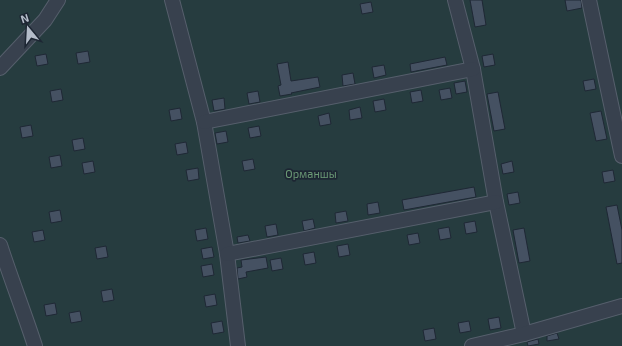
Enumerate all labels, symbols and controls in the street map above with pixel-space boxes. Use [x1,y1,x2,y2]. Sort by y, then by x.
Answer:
north arrow [8,8,48,48]
text: N [19,11,31,25]
park label: Орманшы [285,167,337,180]

